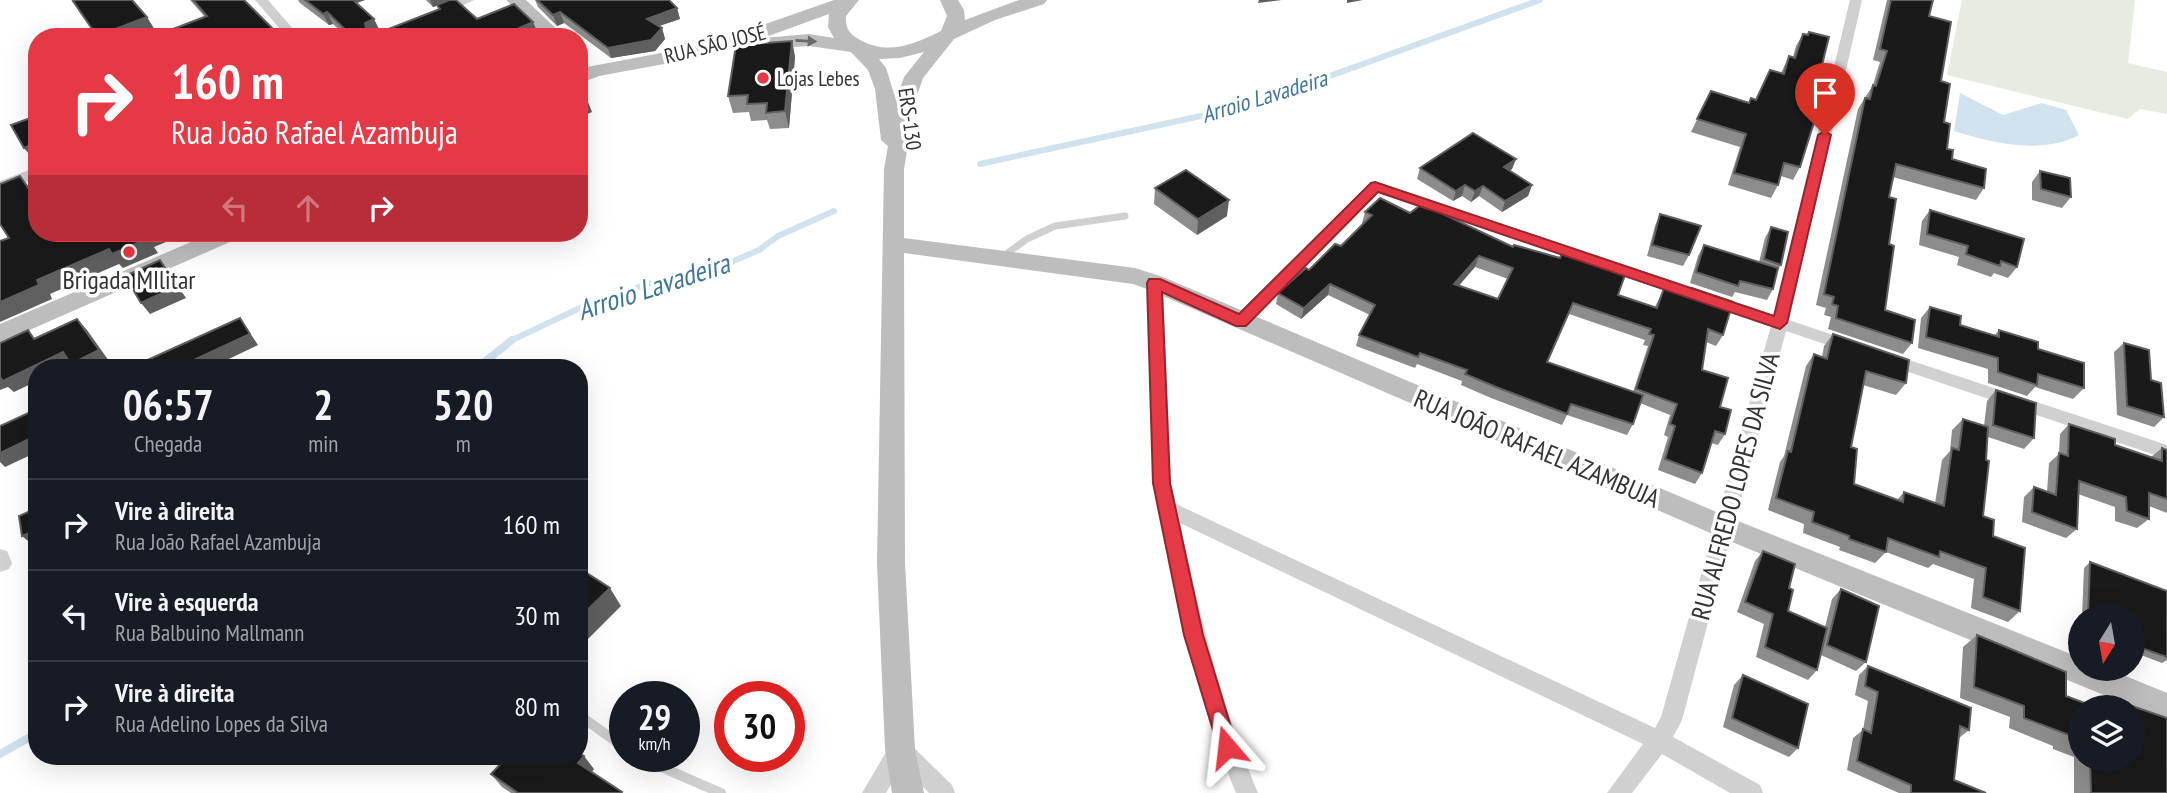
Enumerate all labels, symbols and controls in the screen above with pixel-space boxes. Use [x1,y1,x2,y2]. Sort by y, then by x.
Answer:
street label: RUA SÃO JOSÉ [661,18,769,70]
one-way arrow [795,36,817,47]
text: 160 m [171,49,284,113]
icon: right [56,56,147,147]
water label: Arroio Lavadeira [1198,63,1332,129]
pin [1795,63,1855,135]
place label: Lojas Lebes [777,65,860,92]
marker: Lojas Lebes [755,70,771,86]
icon: arrive [1806,74,1844,112]
street label: ERS-130 [892,86,928,152]
text: Rua João Rafael Azambuja [171,111,458,153]
icon: left [216,189,254,227]
icon: ahead [289,189,327,227]
icon: right [362,189,400,227]
water label: Arroio Lavadeira [572,243,736,328]
marker: Brigada MIlitar [121,244,137,260]
place label: Brigada MIlitar [63,263,195,296]
street label: RUA ALFREDO LOPES DA SILVA [1683,348,1787,623]
text: 06:57 [123,377,214,432]
text: 2 [313,377,333,432]
text: 520 [433,377,493,432]
street label: RUA JOÃO RAFAEL AZAMBUJA [1409,381,1665,515]
text: Chegada [134,429,202,458]
text: min [308,429,338,458]
text: m [456,429,471,458]
text: Vire à direita [115,494,234,527]
icon: right [56,506,94,544]
text: 160 m [502,508,560,541]
text: Rua João Rafael Azambuja [115,527,321,556]
text: Vire à esquerda [115,585,258,618]
icon: left [56,597,94,635]
text: 30 m [514,599,560,632]
north arrow [2068,604,2146,681]
map controls [2068,604,2145,772]
text: Rua Balbuino Mallmann [115,618,304,647]
text: Vire à direita [115,676,234,709]
speed limit sign: 30 [714,681,805,772]
icon: right [56,688,94,726]
text: 80 m [514,690,560,723]
text: 29 [638,694,671,740]
button: layers [2068,695,2145,772]
text: Rua Adelino Lopes da Silva [115,709,328,738]
position arrow [1190,710,1264,784]
text: km/h [639,732,670,755]

